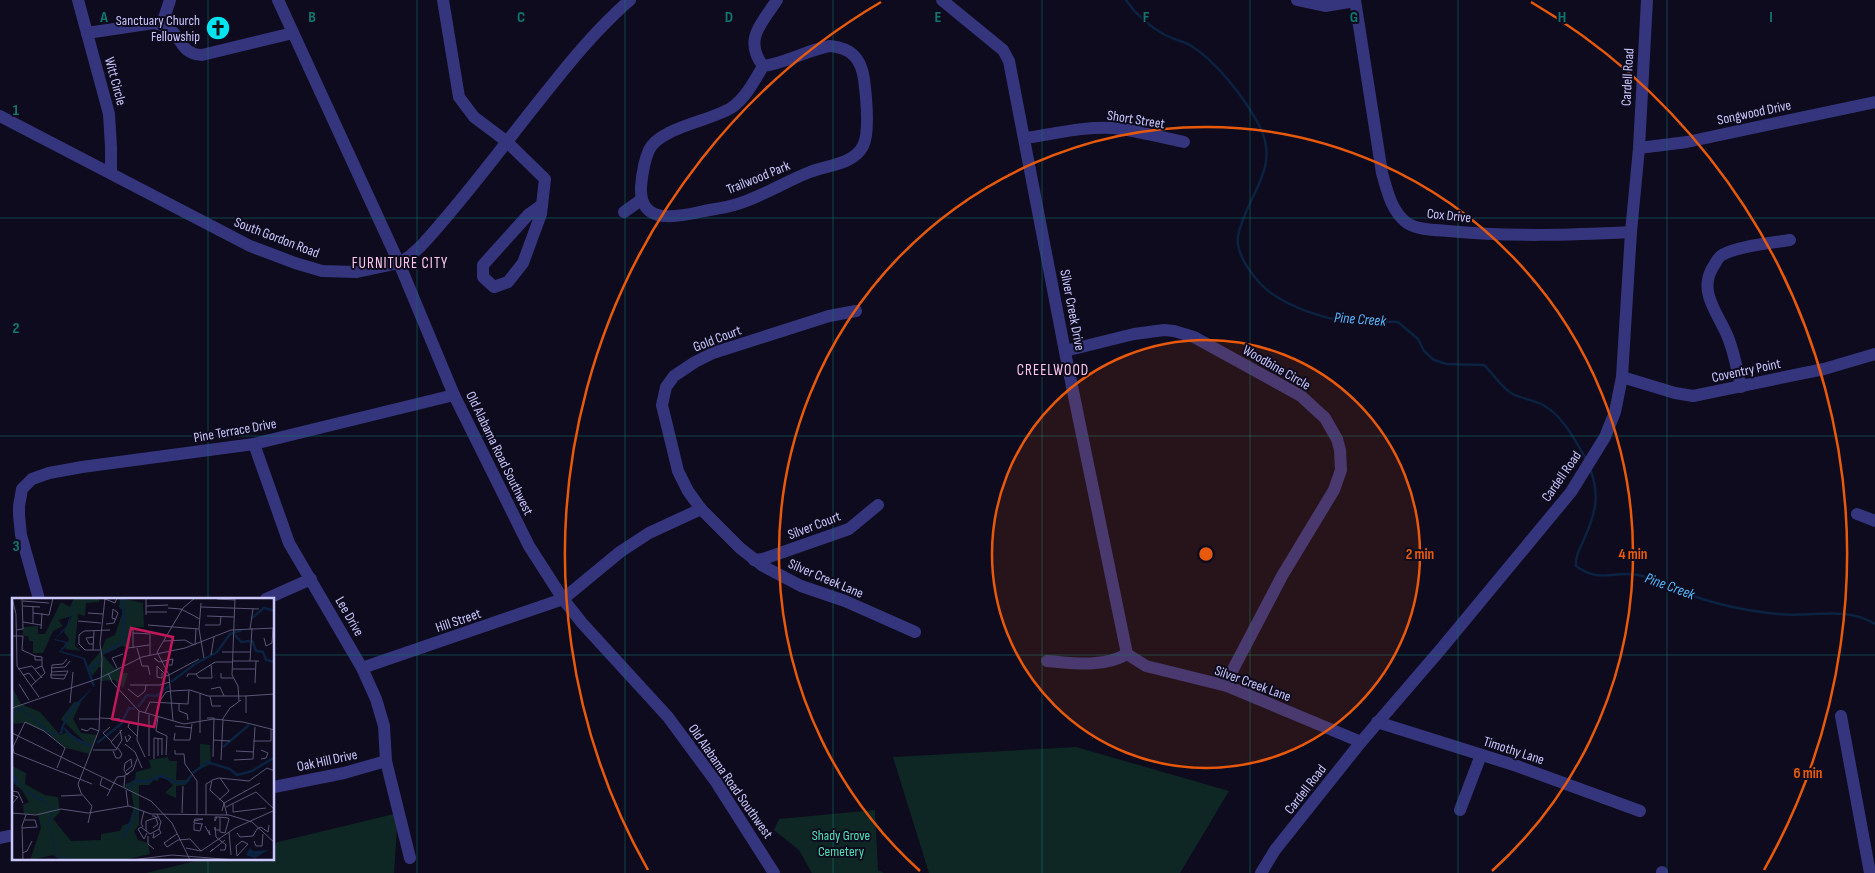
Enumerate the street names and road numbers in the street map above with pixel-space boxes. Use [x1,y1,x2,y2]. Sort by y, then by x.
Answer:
street label: Cardell Road [1617,47,1638,106]
street label: Witt Circle [101,55,130,107]
street label: Songwood Drive [1716,96,1793,129]
street label: Short Street [1106,107,1166,132]
street label: Trailwood Park [724,157,793,198]
street label: Cox Drive [1426,205,1472,226]
street label: South Gordon Road [232,213,322,262]
street label: Silver Creek Drive [1056,268,1089,352]
street label: Gold Court [691,322,744,355]
street label: Woodbine Circle [1240,341,1314,394]
street label: Coventry Point [1710,355,1782,386]
street label: Old Alabama Road Southwest [462,389,537,518]
street label: Pine Terrace Drive [192,415,278,446]
street label: Cardell Road [1538,448,1585,505]
street label: Silver Court [785,508,843,543]
street label: Silver Creek Lane [786,555,866,602]
street label: Lee Drive [331,593,368,639]
street label: Hill Street [433,605,483,636]
street label: Silver Creek Lane [1212,662,1293,705]
street label: Old Alabama Road Southwest [685,721,776,842]
street label: Timothy Lane [1481,733,1546,768]
street label: Oak Hill Drive [295,746,359,775]
street label: Cardell Road [1281,761,1330,817]

